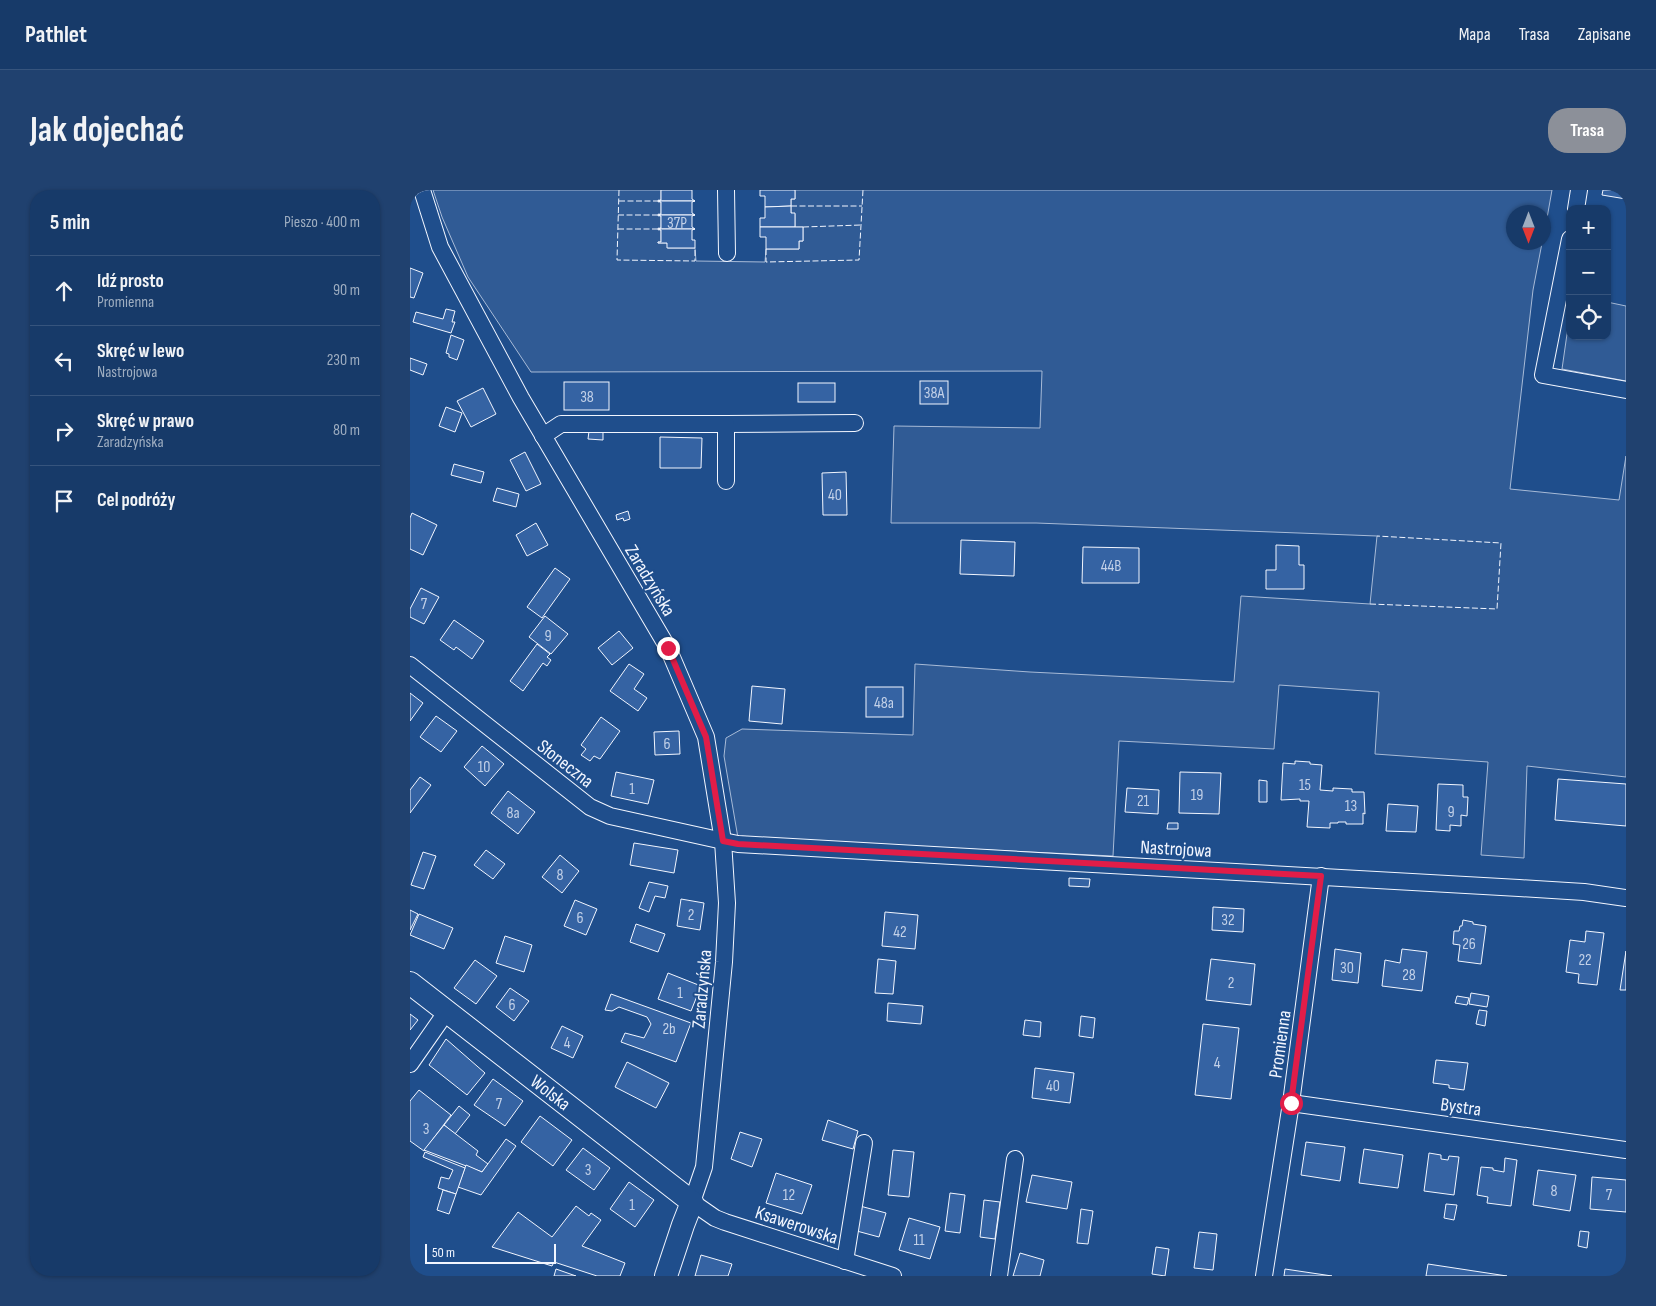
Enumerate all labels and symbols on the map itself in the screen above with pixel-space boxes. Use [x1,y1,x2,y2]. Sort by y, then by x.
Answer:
north arrow [1506,205,1551,250]
house number: 37P [667,214,687,233]
house number: 38A [924,384,944,403]
house number: 38 [580,388,594,407]
house number: 40 [828,486,842,505]
street label: Zaradzyńska [619,541,680,621]
house number: 44B [1101,557,1121,576]
house number: 7 [421,595,428,614]
house number: 9 [544,627,552,646]
route end [657,637,680,660]
house number: 48a [874,694,894,713]
street label: Słoneczna [532,735,598,793]
house number: 6 [663,735,671,754]
house number: 10 [478,758,490,777]
house number: 15 [1299,776,1311,795]
house number: 1 [629,780,635,799]
house number: 19 [1191,786,1203,805]
house number: 21 [1137,792,1150,811]
house number: 13 [1345,797,1357,816]
house number: 9 [1447,803,1455,822]
house number: 8a [506,804,520,823]
street label: Nastrojowa [1140,836,1212,863]
house number: 8 [556,866,564,885]
house number: 2 [688,906,694,925]
house number: 6 [576,909,584,928]
house number: 32 [1221,911,1235,930]
house number: 42 [893,923,907,942]
house number: 26 [1462,935,1476,954]
street label: Zaradzyńska [688,949,717,1030]
house number: 22 [1578,951,1592,970]
house number: 30 [1340,959,1354,978]
house number: 28 [1402,966,1416,985]
house number: 2 [1228,974,1234,993]
house number: 1 [677,984,683,1003]
house number: 6 [508,996,516,1015]
street label: Promienna [1264,1009,1297,1079]
house number: 2b [662,1020,676,1039]
house number: 4 [564,1034,571,1053]
house number: 4 [1214,1054,1221,1073]
street label: Wolska [525,1070,575,1116]
house number: 40 [1046,1077,1060,1096]
route start [1280,1092,1303,1115]
street label: Bystra [1439,1093,1483,1122]
house number: 7 [496,1095,503,1114]
house number: 3 [423,1120,429,1139]
house number: 3 [585,1161,591,1180]
house number: 8 [1550,1182,1558,1201]
house number: 12 [783,1186,795,1205]
house number: 7 [1606,1186,1613,1205]
house number: 1 [629,1196,635,1215]
street label: Ksawerowska [752,1201,841,1250]
house number: 11 [913,1231,925,1250]
scale bar [425,1241,556,1264]

